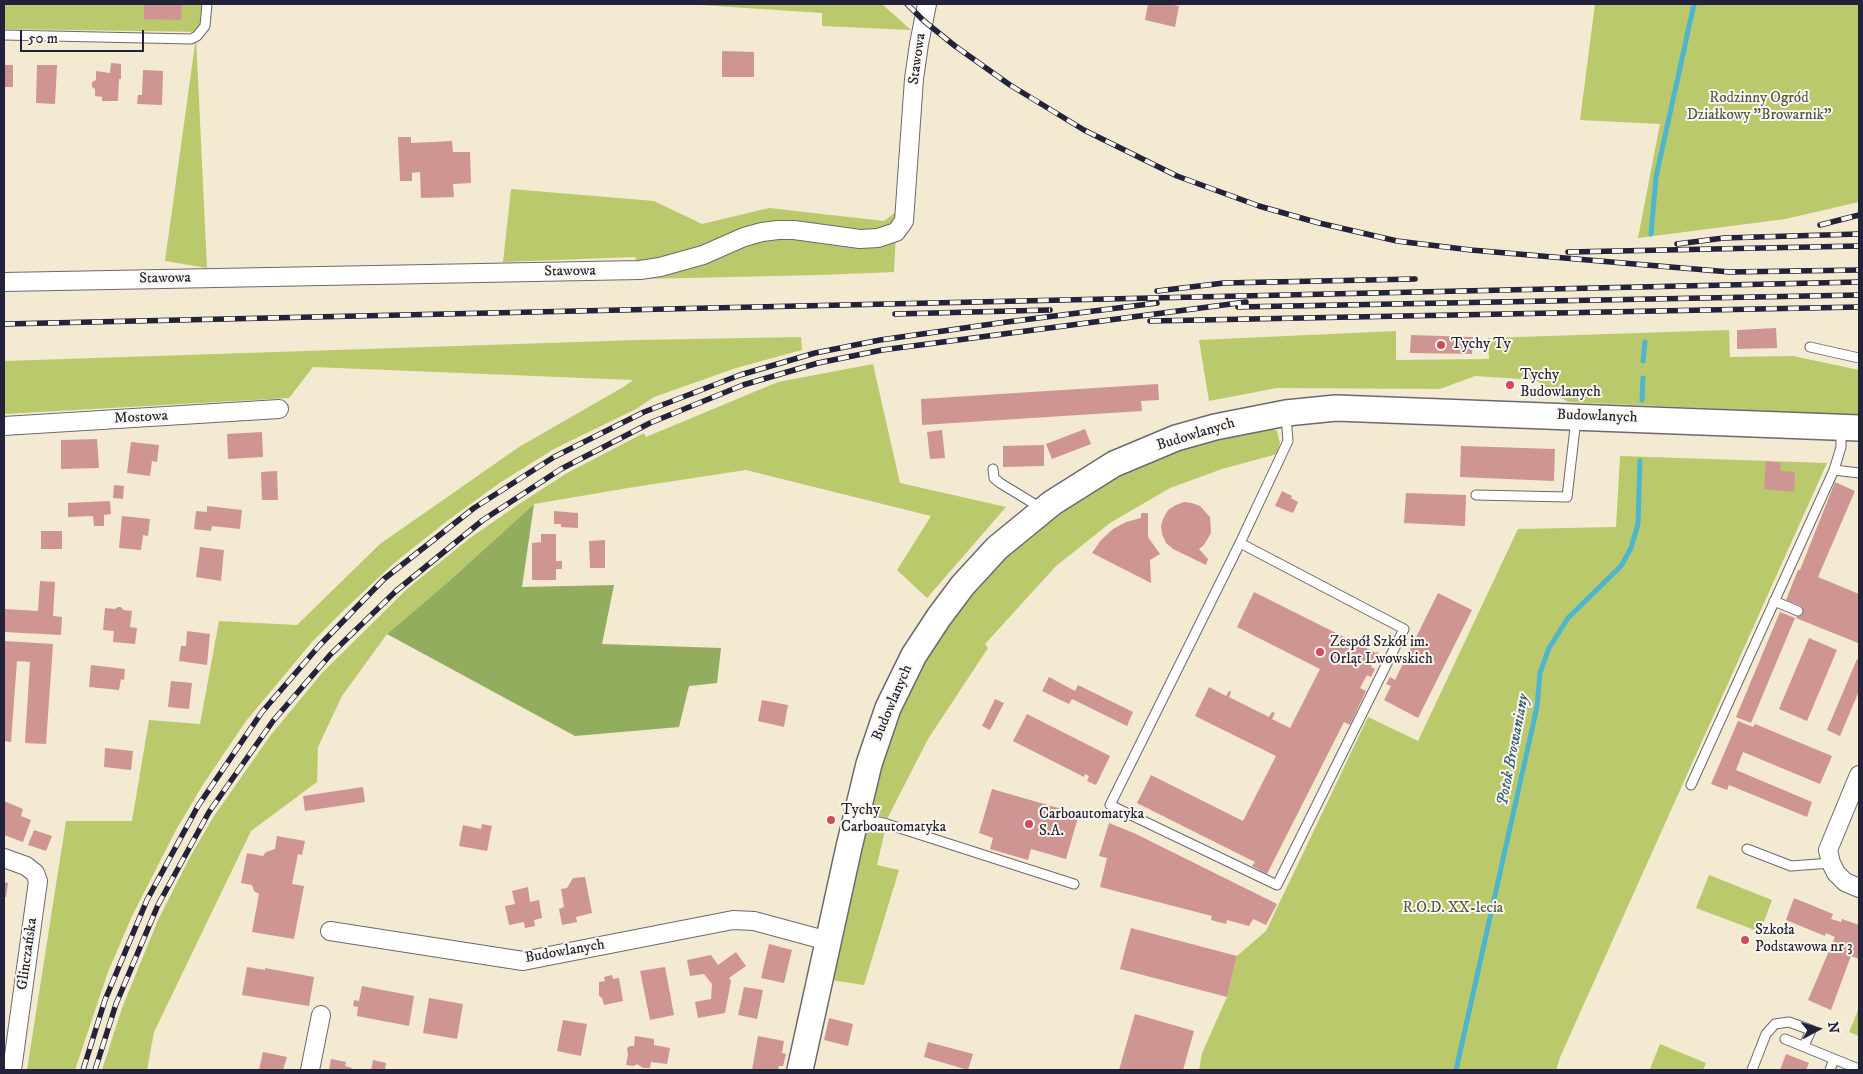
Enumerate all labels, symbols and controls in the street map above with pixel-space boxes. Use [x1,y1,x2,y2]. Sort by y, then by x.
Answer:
scale bar [22,20,146,52]
text: 50 m [28,29,58,48]
street label: Stawowa [905,32,931,86]
park label: Rodzinny Ogród Działkowy "Browarnik" [1687,90,1831,125]
street label: Stawowa [544,263,596,281]
street label: Stawowa [139,270,191,288]
place label: Tychy Ty [1451,336,1511,354]
marker: Tychy Ty [1435,339,1447,351]
place label: Tychy Budowlanych [1520,367,1601,402]
marker: Tychy Budowlanych [1504,379,1516,391]
street label: Budowlanych [1556,407,1638,427]
street label: Mostowa [114,408,168,428]
street label: Budowlanych [1155,415,1237,455]
place label: Zespół Szkół im. Orląt Lwowskich [1330,634,1433,669]
marker: Zespół Szkół im. Orląt Lwowskich [1314,646,1326,658]
street label: Budowlanych [869,662,917,744]
water label: Potok Browaniany [1494,692,1534,808]
place label: Tychy Carboautomatyka [841,802,946,837]
place label: Carboautomatyka S.A. [1039,806,1144,841]
marker: Tychy Carboautomatyka [825,814,837,826]
marker: Carboautomatyka S.A. [1023,818,1035,830]
park label: R.O.D. XX-lecia [1403,900,1503,918]
street label: Glinczańska [14,917,42,991]
place label: Szkoła Podstawowa nr 3 [1755,922,1853,957]
marker: Szkoła Podstawowa nr 3 [1739,934,1751,946]
street label: Budowlanych [524,936,606,968]
north arrow [1793,1004,1843,1054]
text: N [1823,1021,1842,1034]

